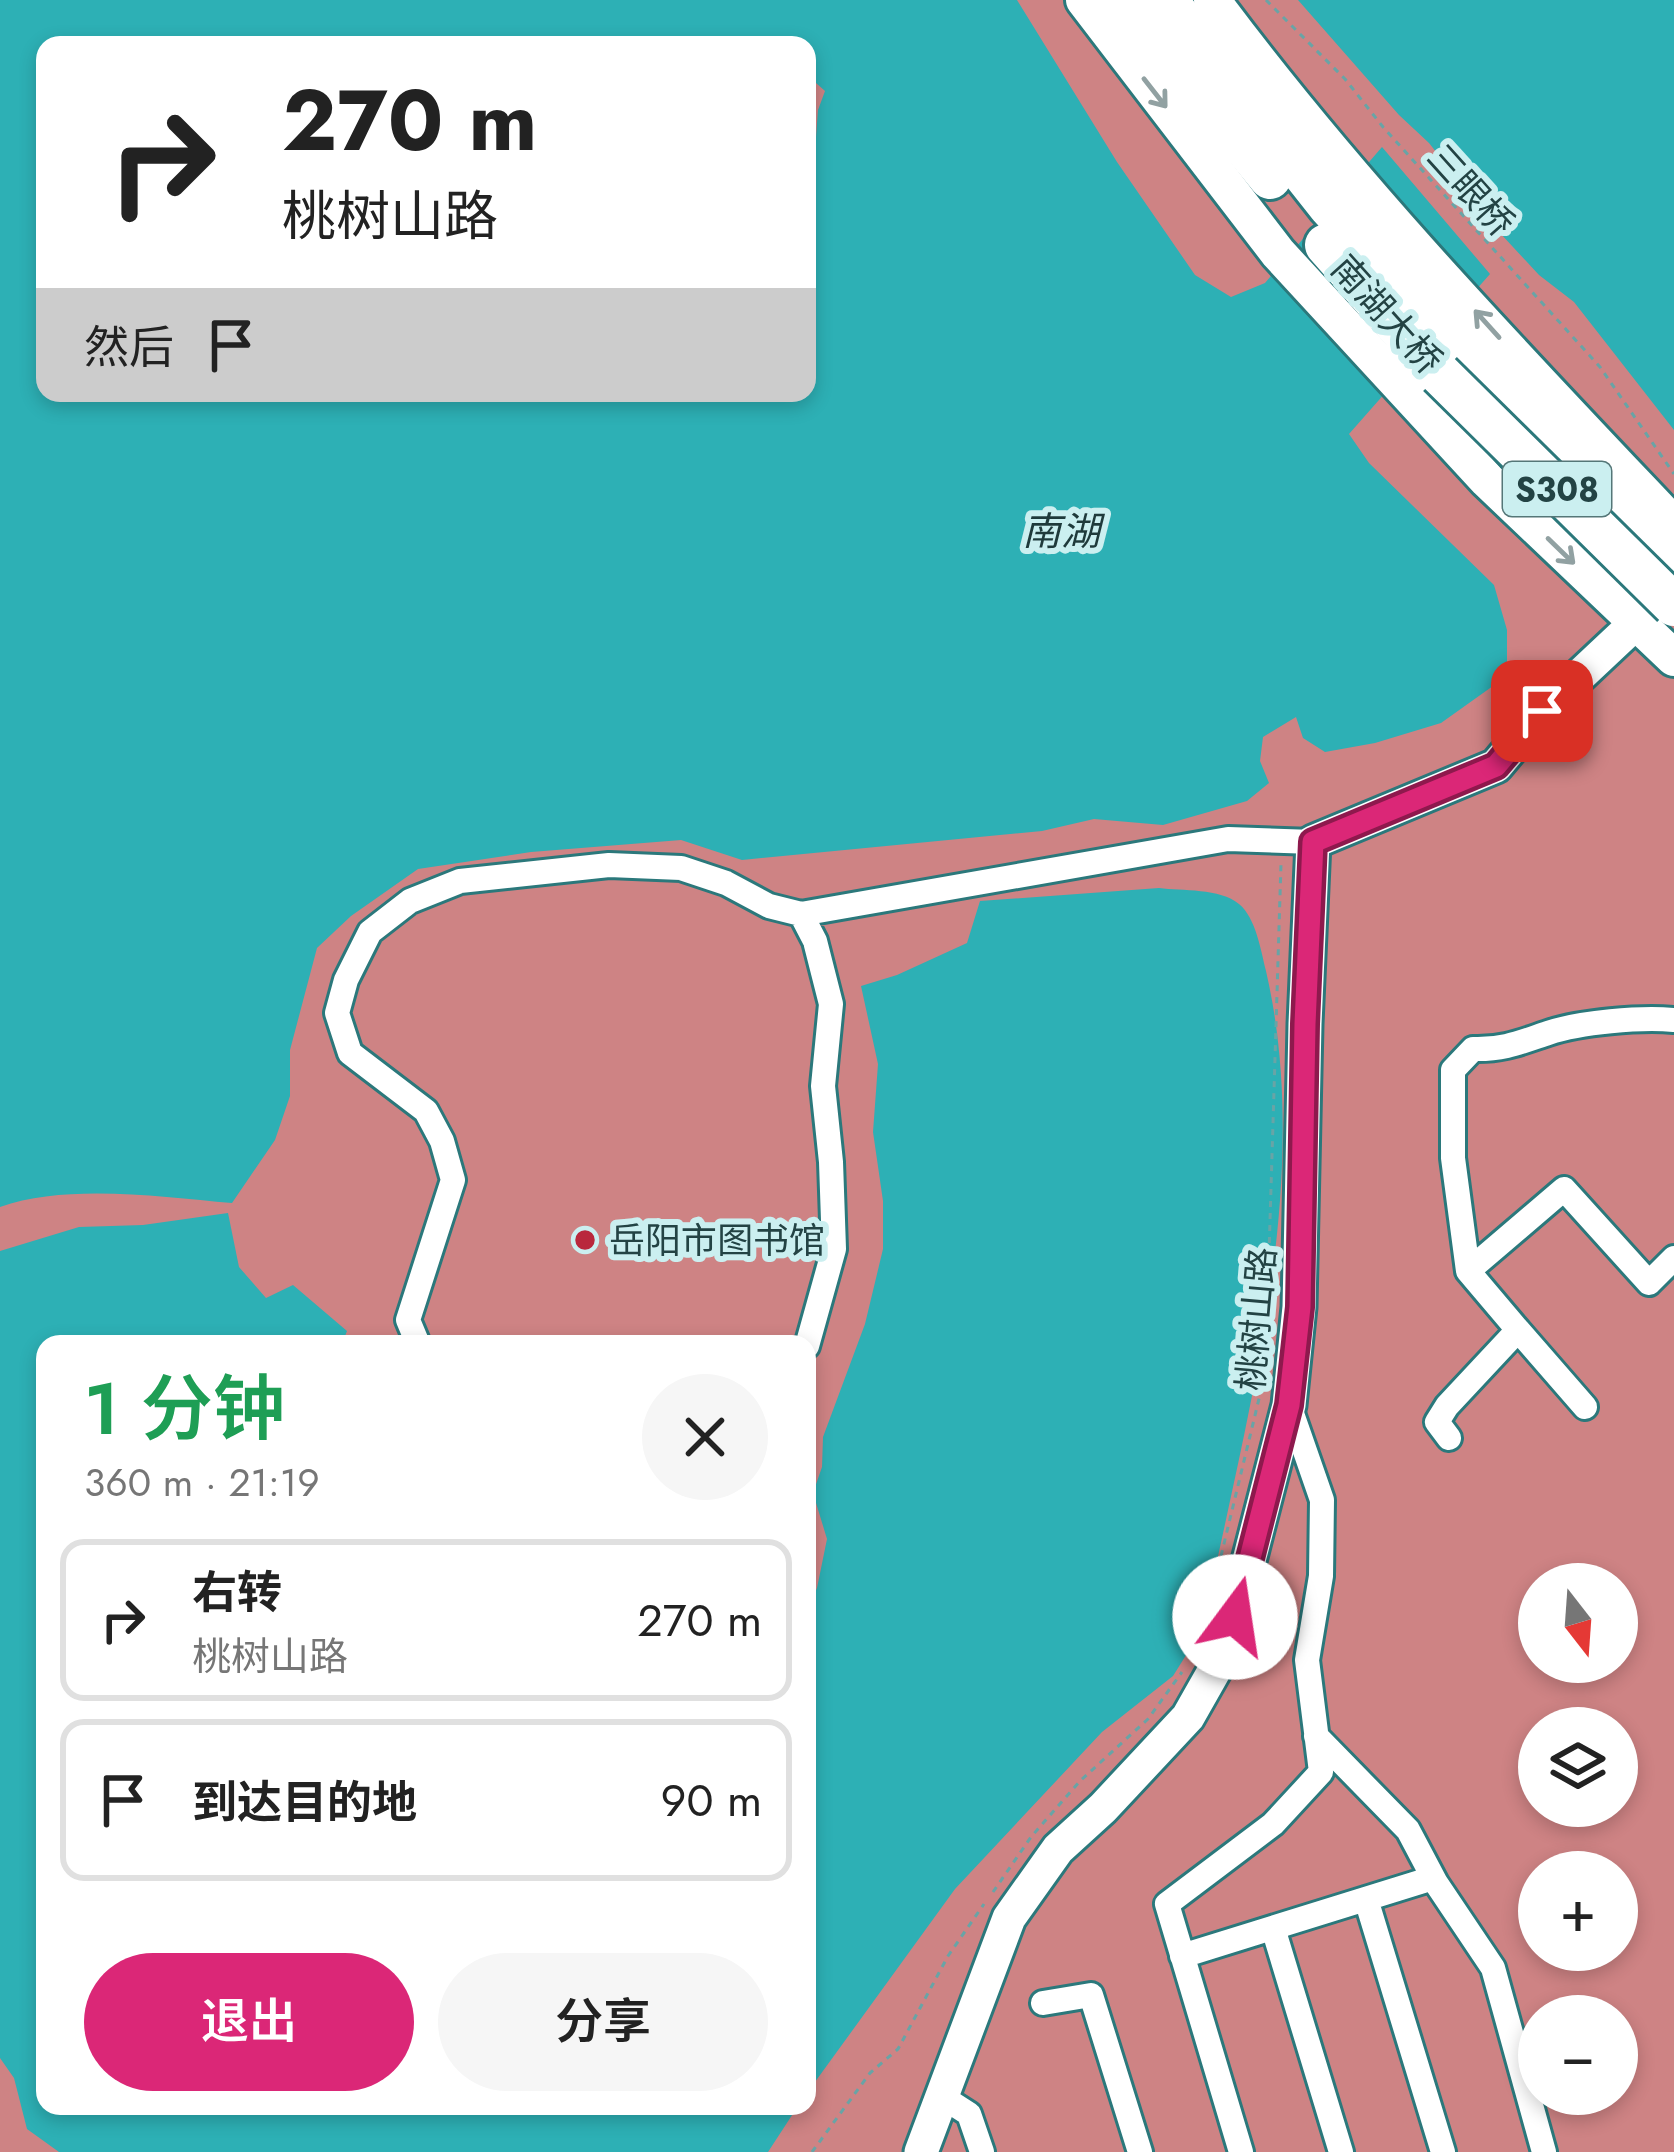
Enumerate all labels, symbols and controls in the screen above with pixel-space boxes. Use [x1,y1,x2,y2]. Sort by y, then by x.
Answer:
text: 270 m [282,60,537,182]
one-way arrow [1142,76,1167,109]
icon: right [84,84,240,240]
street label: 三眼桥 [1416,132,1526,248]
text: 桃树山路 [282,177,498,255]
street label: 南湖大桥 [1319,243,1455,385]
one-way arrow [1474,310,1501,340]
icon: arrive [198,312,264,378]
text: 然后 [84,315,174,380]
road number: S308 [1503,462,1611,516]
water label: 南湖 [1022,503,1106,560]
one-way arrow [1546,537,1576,565]
pin [1491,660,1593,762]
icon: arrive [1509,678,1575,744]
place label: 岳阳市图书馆 [609,1214,825,1266]
marker: 岳阳市图书馆 [572,1227,598,1253]
street label: 桃树山路 [1224,1245,1288,1393]
text: 1 分钟 [84,1357,285,1461]
button: close [642,1374,768,1500]
text: 360 m · 21:19 [84,1454,320,1511]
position arrow [1172,1554,1298,1680]
text: 右转 [192,1560,282,1625]
north arrow [1518,1563,1638,1683]
map controls [1518,1563,1638,2115]
icon: right [90,1587,156,1653]
text: 270 m [637,1588,762,1653]
text: 桃树山路 [192,1628,348,1685]
button: layers [1518,1707,1638,1827]
icon: arrive [90,1767,156,1833]
text: 90 m [660,1768,762,1833]
text: 到达目的地 [192,1770,417,1835]
button: + [1518,1851,1638,1971]
button: 退出 [84,1953,414,2091]
button: 分享 [438,1953,768,2091]
button: − [1518,1995,1638,2115]

